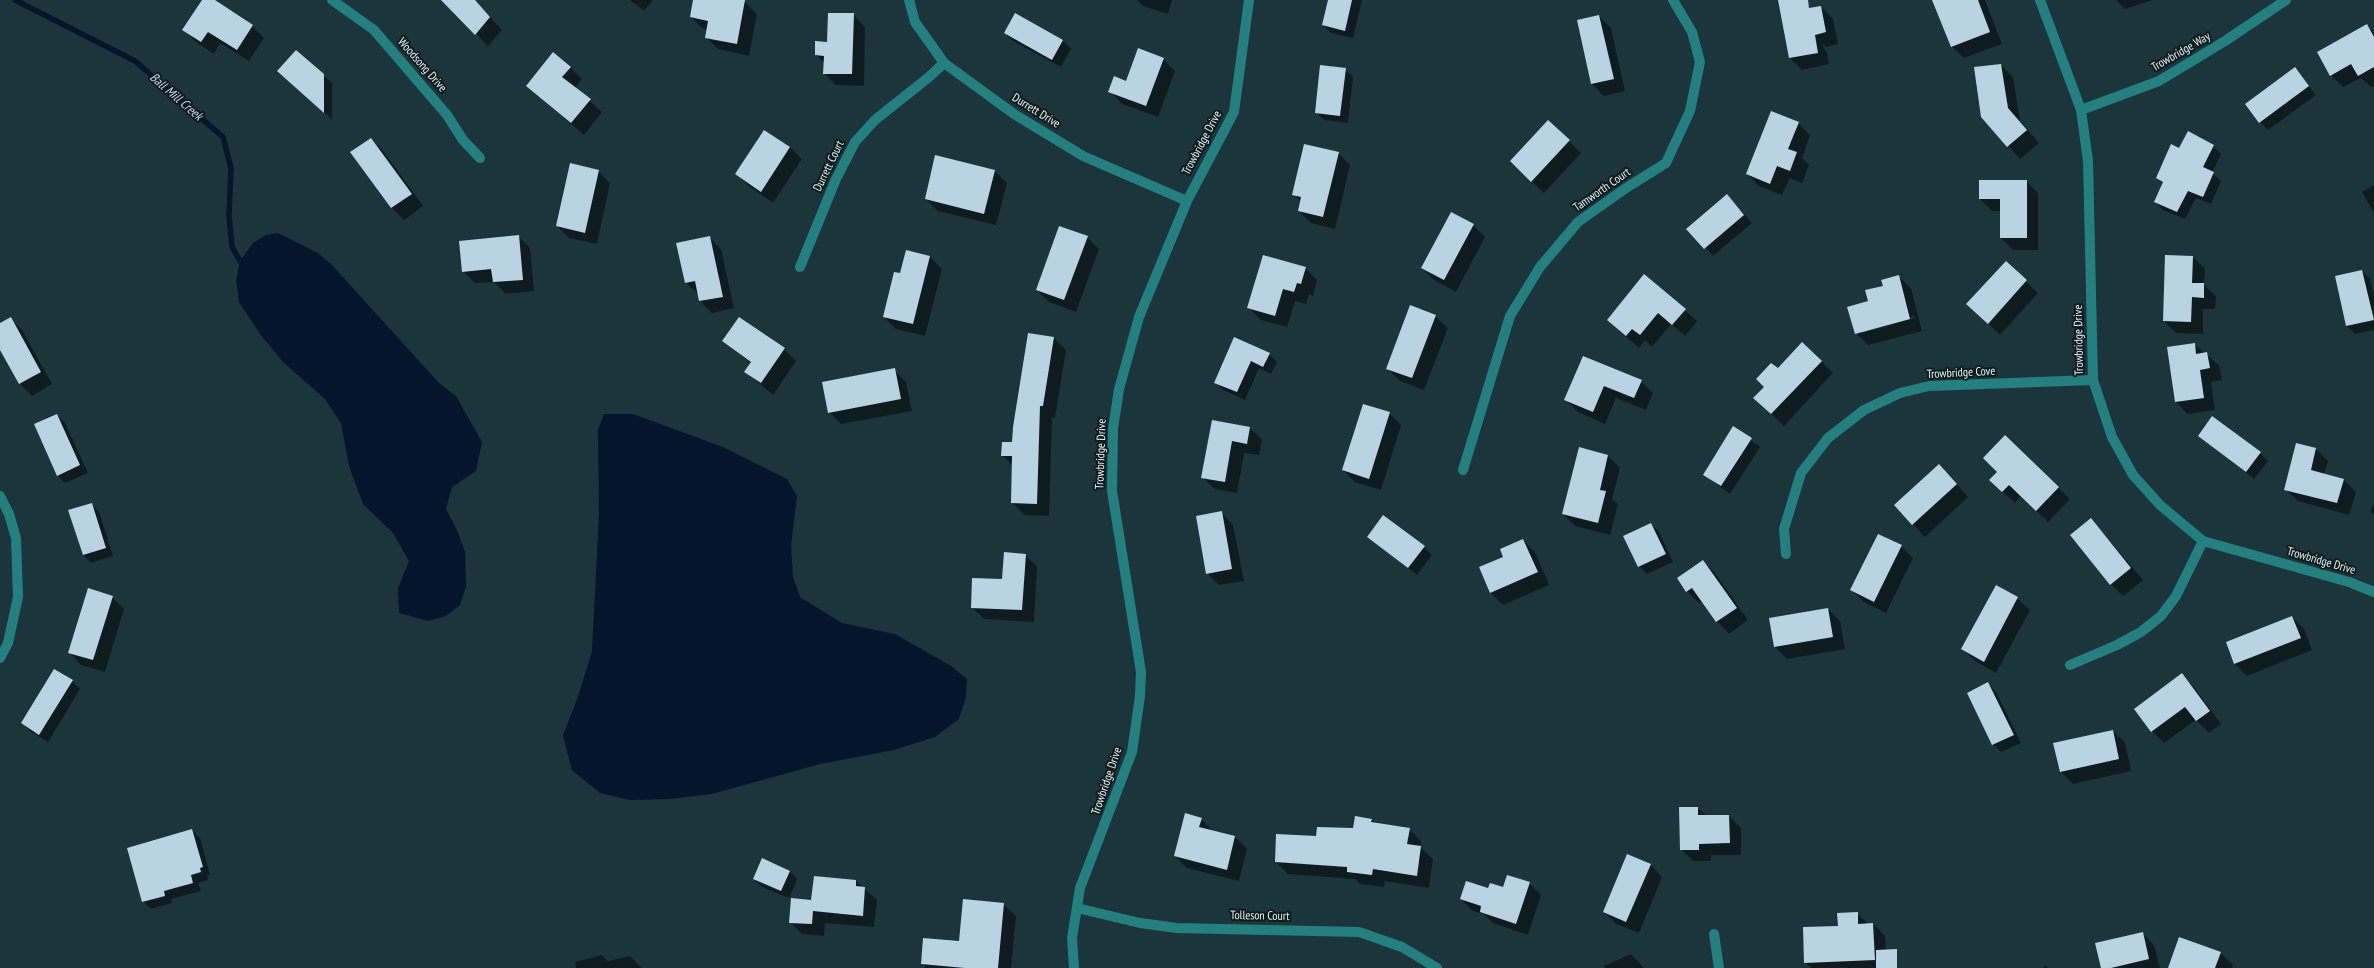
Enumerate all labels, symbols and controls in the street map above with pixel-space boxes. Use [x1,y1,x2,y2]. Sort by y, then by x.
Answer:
street label: Trowbridge Way [2149,29,2213,75]
street label: Woodsong Drive [395,35,449,95]
water label: Ball Mill Creek [146,70,206,124]
street label: Durrett Drive [1009,91,1063,131]
street label: Trowbridge Drive [1179,108,1225,178]
street label: Durrett Court [811,138,847,194]
street label: Tamworth Court [1571,165,1633,215]
street label: Trowbridge Drive [2071,305,2087,375]
street label: Trowbridge Cove [1926,364,1996,382]
street label: Trowbridge Drive [1093,418,1109,490]
street label: Trowbridge Drive [2285,544,2357,578]
street label: Trowbridge Drive [1089,745,1125,817]
street label: Tolleson Court [1230,908,1290,924]

